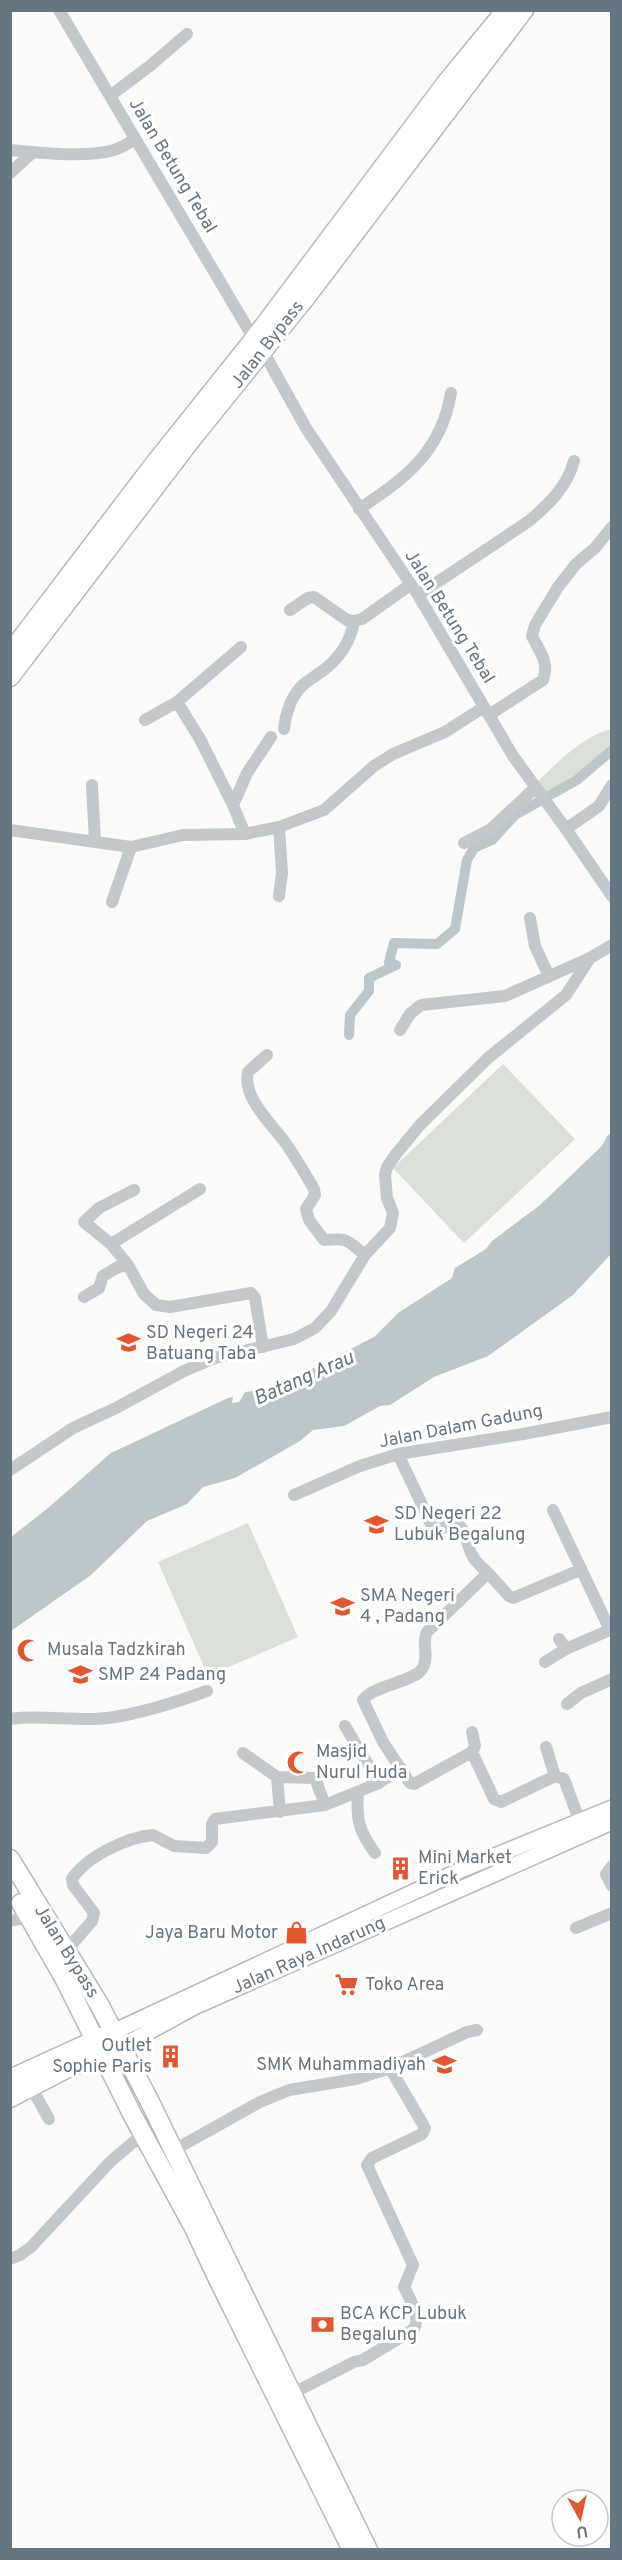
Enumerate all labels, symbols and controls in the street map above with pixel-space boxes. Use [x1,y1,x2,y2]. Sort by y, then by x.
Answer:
street label: Jalan Betung Tebal [123,94,221,238]
street label: Jalan Bypass [226,296,310,394]
street label: Jalan Betung Tebal [399,546,499,688]
place label: SD Negeri 24 Batuang Taba [146,1322,256,1366]
school or university icon: SD Negeri 24 Batuang Taba [115,1330,141,1356]
water label: Batang Arau [250,1345,359,1413]
street label: Jalan Dalam Gadung [377,1400,545,1454]
place label: SD Negeri 22 Lubuk Begalung [394,1503,525,1547]
school or university icon: SD Negeri 22 Lubuk Begalung [363,1511,389,1537]
place label: SMA Negeri 4 , Padang [360,1585,455,1629]
school or university icon: SMA Negeri 4 , Padang [329,1593,355,1619]
mosque icon: Musala Tadzkirah [16,1637,42,1663]
place label: Musala Tadzkirah [47,1639,186,1662]
school or university icon: SMP 24 Padang [67,1662,93,1688]
place label: SMP 24 Padang [98,1664,226,1687]
place label: Masjid Nurul Huda [316,1741,407,1785]
mosque icon: Masjid Nurul Huda [285,1749,311,1775]
place label: Mini Market Erick [418,1847,512,1891]
building icon: Mini Market Erick [387,1855,413,1881]
street label: Jalan Bypass [28,1901,104,2003]
street label: Jalan Raya Indarung [229,1912,389,2000]
shop icon: Jaya Baru Motor [283,1920,309,1946]
place label: Jaya Baru Motor [145,1922,278,1945]
supermarket icon: Toko Area [334,1972,360,1998]
place label: Toko Area [365,1974,444,1997]
place label: Outlet Sophie Paris [52,2035,152,2079]
building icon: Outlet Sophie Paris [157,2043,183,2069]
school or university icon: SMK Muhammadiyah [431,2052,457,2078]
place label: SMK Muhammadiyah [256,2054,426,2077]
place label: BCA KCP Lubuk Begalung [340,2303,467,2347]
bank icon: BCA KCP Lubuk Begalung [309,2311,335,2337]
north arrow [550,2488,610,2548]
text: U [575,2520,589,2542]

